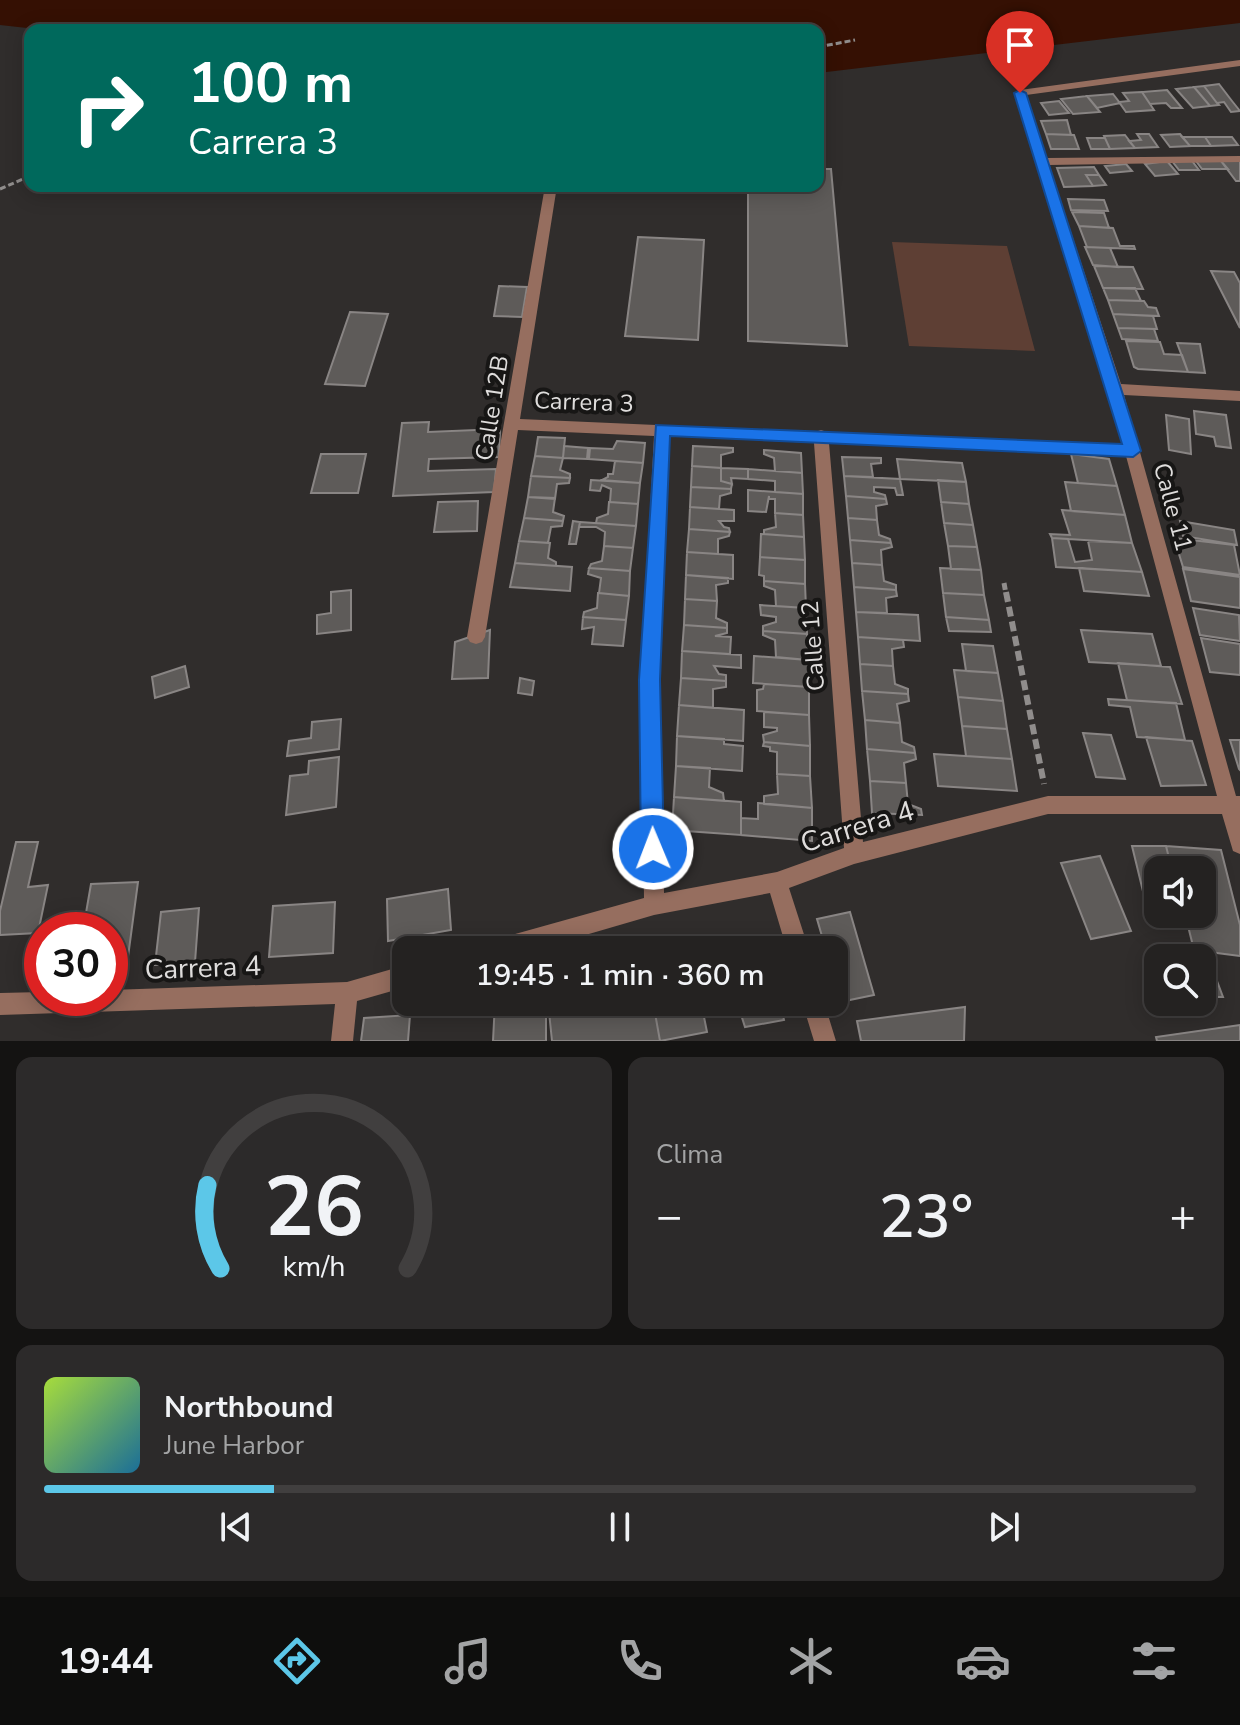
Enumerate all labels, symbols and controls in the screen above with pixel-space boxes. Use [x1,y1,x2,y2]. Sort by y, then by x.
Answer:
pin [986,11,1054,93]
icon: arrive [998,23,1042,67]
text: 100 m [188,45,353,122]
icon: right [56,56,160,160]
text: Carrera 3 [188,118,338,167]
street label: Calle 12B [468,353,516,463]
street label: Carrera 3 [533,384,635,420]
street label: Calle 11 [1146,459,1200,555]
street label: Calle 12 [794,600,832,692]
street label: Carrera 4 [796,792,919,862]
position arrow [611,807,695,891]
map controls [1144,856,1216,1016]
button: sound [1144,856,1216,928]
speed limit sign: 30 [24,912,128,1016]
button: search [1144,944,1216,1016]
street label: Carrera 4 [144,947,262,989]
text: 19:45 · 1 min · 360 m [475,955,765,996]
text: Clima [656,1137,723,1172]
text: 26 [264,1151,364,1264]
text: 23° [879,1176,973,1258]
text: − [656,1187,682,1247]
text: + [1170,1187,1196,1247]
text: km/h [283,1247,345,1286]
text: Northbound [164,1387,334,1428]
text: June Harbor [164,1428,304,1463]
icon: previous [214,1505,258,1549]
icon: pause [598,1505,642,1549]
icon: next [982,1505,1026,1549]
icon: directions [269,1633,325,1689]
icon: music [440,1633,496,1689]
icon: phone [612,1633,668,1689]
icon: climate [783,1633,839,1689]
icon: car [955,1633,1011,1689]
icon: filters [1126,1633,1182,1689]
text: 19:44 [58,1637,153,1686]

